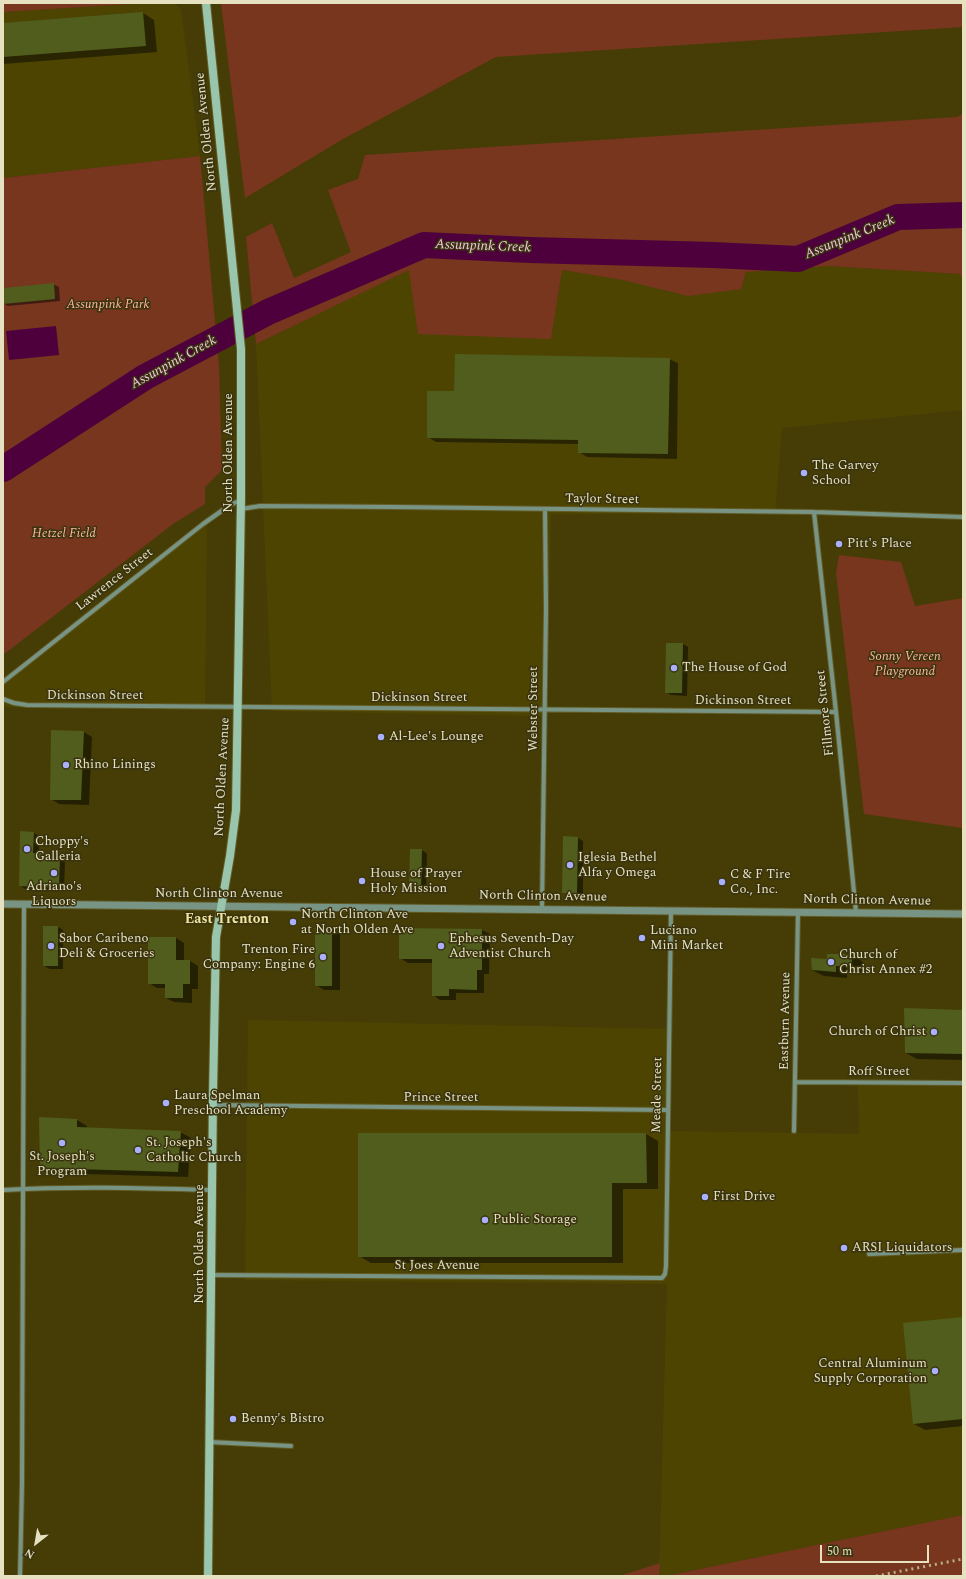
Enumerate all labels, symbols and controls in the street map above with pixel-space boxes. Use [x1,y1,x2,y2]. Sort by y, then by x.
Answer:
street label: North Olden Avenue [193,72,221,192]
water label: Assunpink Creek [803,212,897,264]
water label: Assunpink Creek [435,237,531,257]
park label: Assunpink Park [67,297,149,313]
water label: Assunpink Creek [128,332,220,394]
street label: North Olden Avenue [221,393,237,513]
place label: The Garvey School [812,458,878,489]
marker: The Garvey School [799,468,809,478]
street label: Taylor Street [565,492,639,508]
park label: Hetzel Field [32,526,96,542]
place label: Pitt's Place [847,536,912,552]
marker: Pitt's Place [834,539,844,549]
street label: Lawrence Street [73,545,157,615]
park label: Sonny Vereen Playground [869,649,941,680]
place label: The House of God [682,660,787,676]
marker: The House of God [669,663,679,673]
street label: Webster Street [526,667,542,751]
street label: Fillmore Street [814,669,838,757]
street label: Dickinson Street [47,688,143,704]
street label: Dickinson Street [371,690,467,706]
street label: Dickinson Street [695,693,791,709]
street label: North Olden Avenue [212,717,234,837]
place label: Al-Lee's Lounge [389,729,484,745]
marker: Al-Lee's Lounge [376,732,386,742]
place label: Rhino Linings [74,757,156,773]
marker: Rhino Linings [61,760,71,770]
place label: Choppy's Galleria [35,834,89,865]
marker: Choppy's Galleria [22,844,32,854]
place label: Iglesia Bethel Alfa y Omega [578,850,657,881]
marker: Iglesia Bethel Alfa y Omega [565,860,575,870]
place label: House of Prayer Holy Mission [370,866,462,897]
place label: C & F Tire Co., Inc. [730,867,790,898]
marker: Adriano's Liquors [49,868,59,878]
marker: House of Prayer Holy Mission [357,876,367,886]
marker: C & F Tire Co., Inc. [717,877,727,887]
place label: Adriano's Liquors [26,879,82,910]
street label: North Clinton Avenue [155,886,283,902]
street label: North Clinton Avenue [479,888,607,906]
street label: North Clinton Avenue [803,892,931,910]
place label: North Clinton Ave at North Olden Ave [301,907,414,938]
district label: East Trenton [185,912,269,928]
marker: North Clinton Ave at North Olden Ave [288,917,298,927]
place label: Luciano Mini Market [650,923,723,954]
place label: Sabor Caribeno Deli & Groceries [59,931,155,962]
place label: Ephesus Seventh-Day Adventist Church [449,931,574,962]
marker: Luciano Mini Market [637,933,647,943]
marker: Sabor Caribeno Deli & Groceries [46,941,56,951]
marker: Ephesus Seventh-Day Adventist Church [436,941,446,951]
place label: Trenton Fire Company: Engine 6 [203,942,315,973]
place label: Church of Christ Annex #2 [839,947,932,978]
marker: Trenton Fire Company: Engine 6 [318,952,328,962]
marker: Church of Christ Annex #2 [826,957,836,967]
street label: Eastburn Avenue [777,972,795,1070]
place label: Church of Christ [828,1024,926,1040]
marker: Church of Christ [929,1027,939,1037]
street label: Meade Street [650,1057,666,1133]
street label: Roff Street [848,1064,910,1080]
place label: Laura Spelman Preschool Academy [174,1088,287,1119]
street label: Prince Street [404,1090,478,1106]
marker: Laura Spelman Preschool Academy [161,1098,171,1108]
place label: St. Joseph's Catholic Church [146,1135,242,1166]
marker: St. Joseph's Program [57,1138,67,1148]
marker: St. Joseph's Catholic Church [133,1145,143,1155]
place label: St. Joseph's Program [29,1149,95,1180]
street label: North Olden Avenue [192,1184,208,1304]
place label: First Drive [713,1189,775,1205]
marker: First Drive [700,1192,710,1202]
place label: Public Storage [493,1212,577,1228]
marker: Public Storage [480,1215,490,1225]
place label: ARSI Liquidators [852,1240,952,1256]
marker: ARSI Liquidators [839,1243,849,1253]
street label: St Joes Avenue [395,1258,479,1274]
place label: Central Aluminum Supply Corporation [814,1356,927,1387]
marker: Central Aluminum Supply Corporation [930,1366,940,1376]
place label: Benny's Bistro [241,1411,324,1427]
marker: Benny's Bistro [228,1414,238,1424]
north arrow [16,1523,56,1563]
scale bar [822,1537,931,1563]
text: 50 m [827,1542,852,1561]
text: N [21,1544,38,1563]

